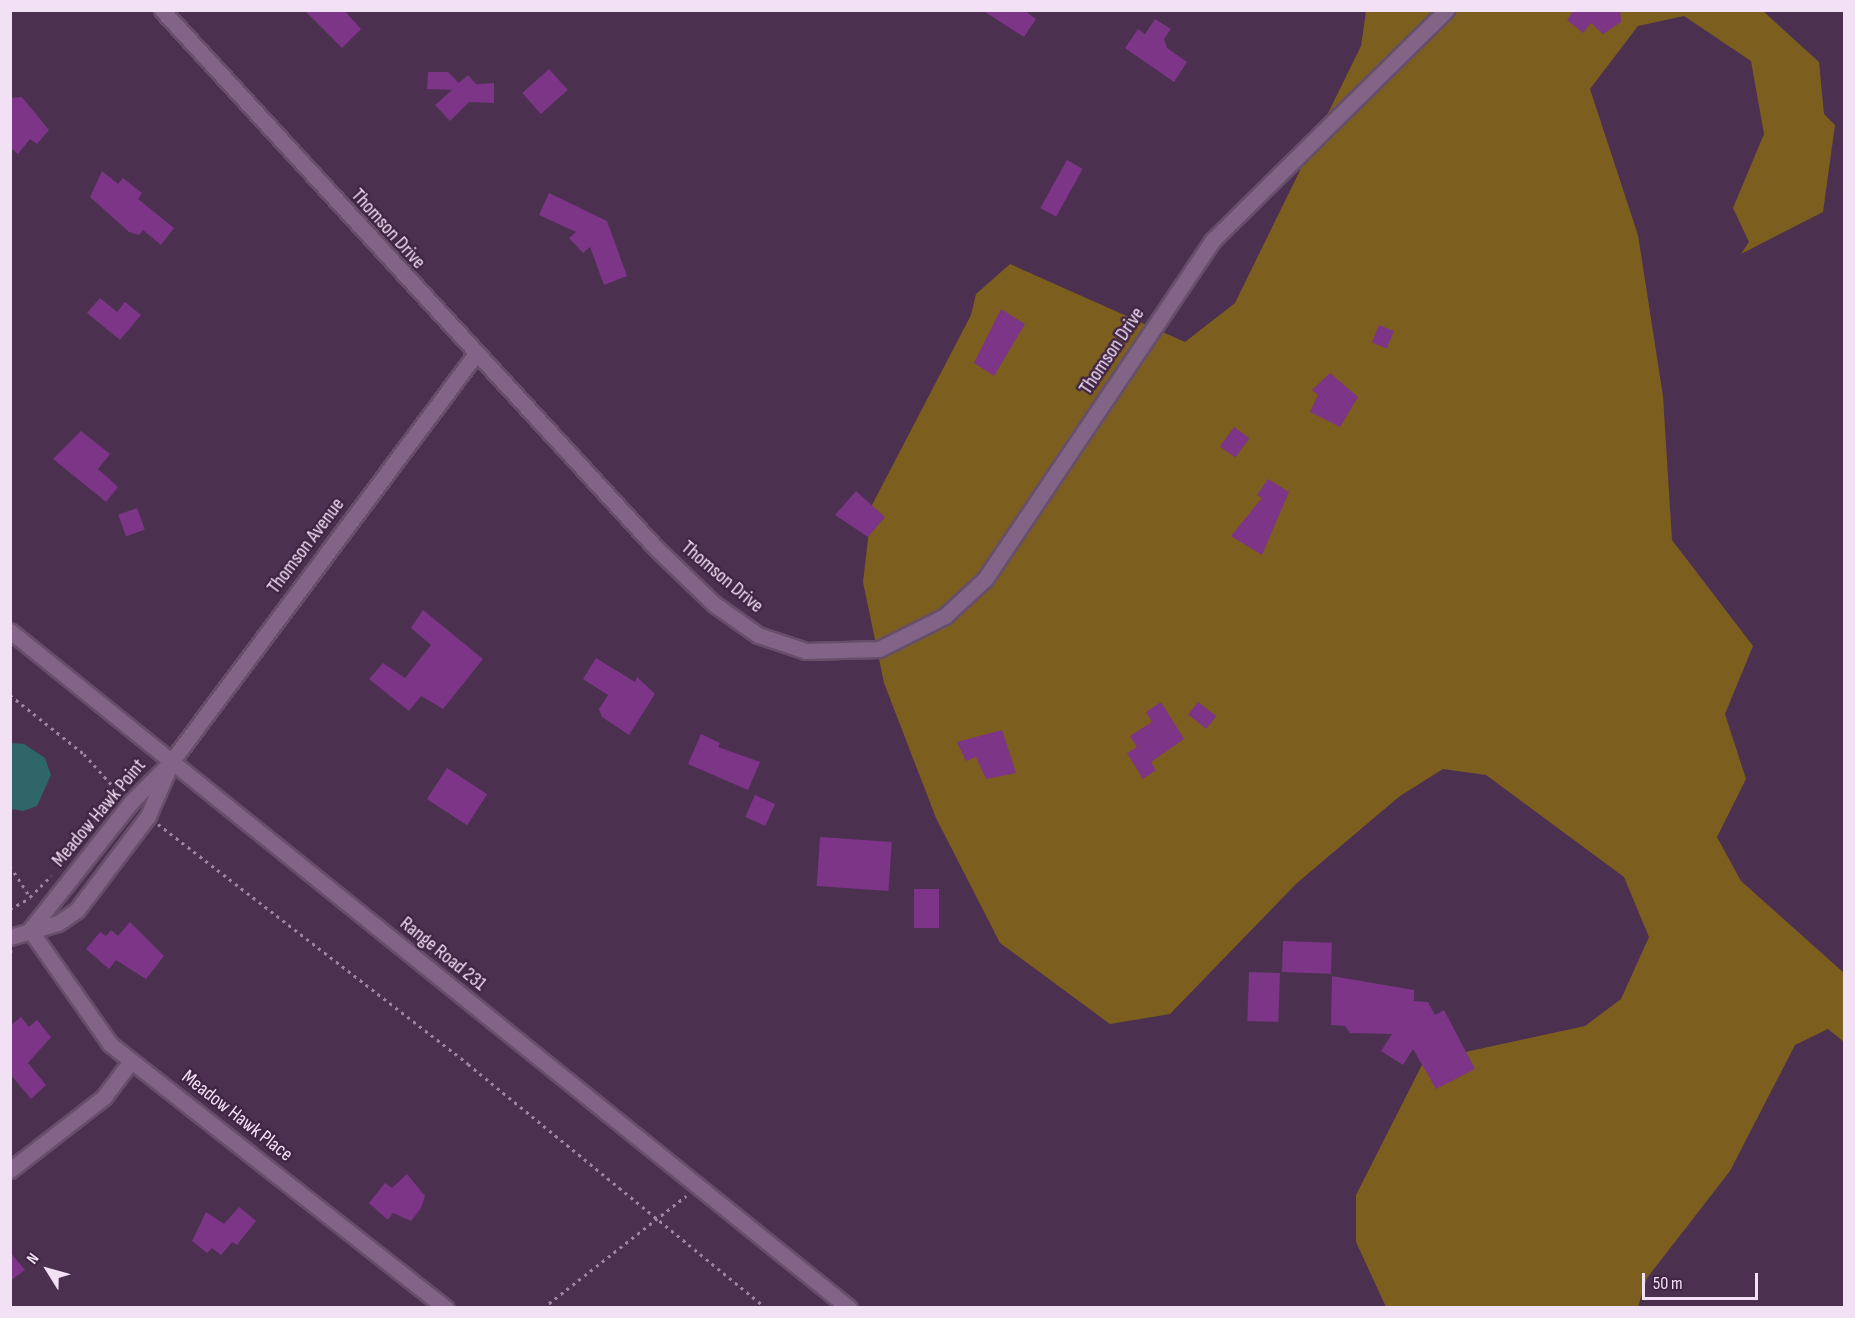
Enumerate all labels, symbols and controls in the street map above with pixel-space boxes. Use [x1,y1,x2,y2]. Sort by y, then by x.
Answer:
street label: Thomson Drive [346,184,430,274]
street label: Thomson Drive [1074,303,1150,399]
street label: Thomson Avenue [262,493,350,599]
street label: Thomson Drive [676,536,768,618]
street label: Meadow Hawk Point [47,754,151,872]
street label: Range Road 231 [395,912,491,996]
street label: Meadow Hawk Place [177,1065,297,1167]
north arrow [18,1240,78,1300]
text: N [23,1250,43,1268]
scale bar [1645,1261,1760,1299]
text: 50 m [1653,1273,1683,1294]

